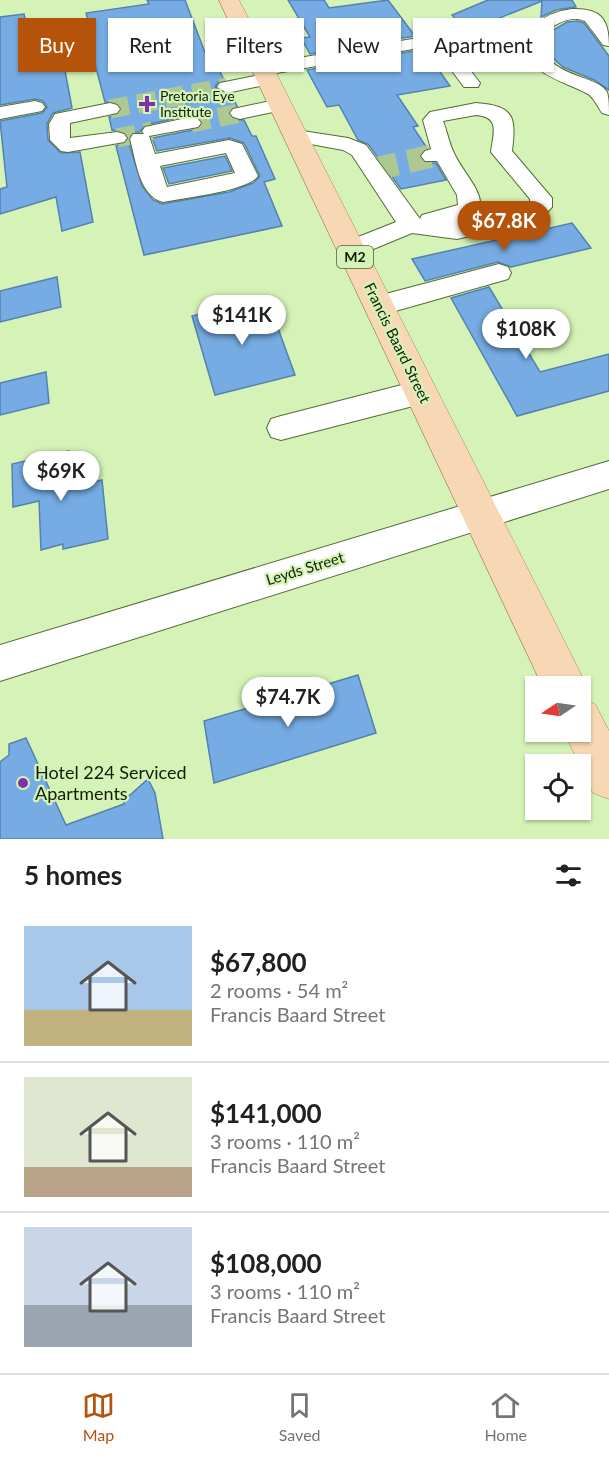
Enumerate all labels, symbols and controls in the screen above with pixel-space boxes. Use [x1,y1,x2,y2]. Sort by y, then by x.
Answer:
chip: Buy [18,18,96,72]
chip: Rent [108,18,193,72]
chip: Filters [205,18,304,72]
chip: New [316,18,401,72]
chip: Apartment [413,18,554,72]
place label: Pretoria Eye Institute [160,87,235,120]
marker: Pretoria Eye Institute [138,95,156,113]
pin: $67.8K [455,201,553,252]
text: $67.8K [472,208,536,232]
road number: M2 [337,246,373,268]
street label: Francis Baard Street [361,280,435,406]
pin: $141K [200,295,284,346]
text: $141K [212,302,272,326]
pin: $108K [484,309,568,360]
text: $108K [496,316,556,340]
pin: $69K [25,451,97,502]
text: $69K [37,458,85,482]
street label: Leyds Street [264,547,346,588]
north arrow [525,676,591,742]
map controls [525,676,591,820]
pin: $74.7K [239,677,337,728]
text: $74.7K [256,684,320,708]
button: locate [525,754,591,820]
place label: Hotel 224 Serviced Apartments [35,761,187,804]
marker: Hotel 224 Serviced Apartments [16,776,30,790]
text: 5 homes [24,859,122,891]
icon: filters [552,859,585,892]
text: $67,800 [210,946,307,978]
icon: home [72,950,144,1022]
text: 2 rooms · 54 m² [210,978,348,1002]
text: Francis Baard Street [210,1002,385,1026]
text: $141,000 [210,1097,322,1129]
icon: home [72,1101,144,1173]
text: 3 rooms · 110 m² [210,1129,360,1153]
text: Francis Baard Street [210,1153,385,1177]
text: $108,000 [210,1247,322,1279]
icon: home [72,1251,144,1323]
text: 3 rooms · 110 m² [210,1279,360,1303]
text: Francis Baard Street [210,1303,385,1327]
tab: Map [82,1389,115,1444]
tab: Saved [279,1389,321,1444]
tab: Home [484,1389,527,1444]

